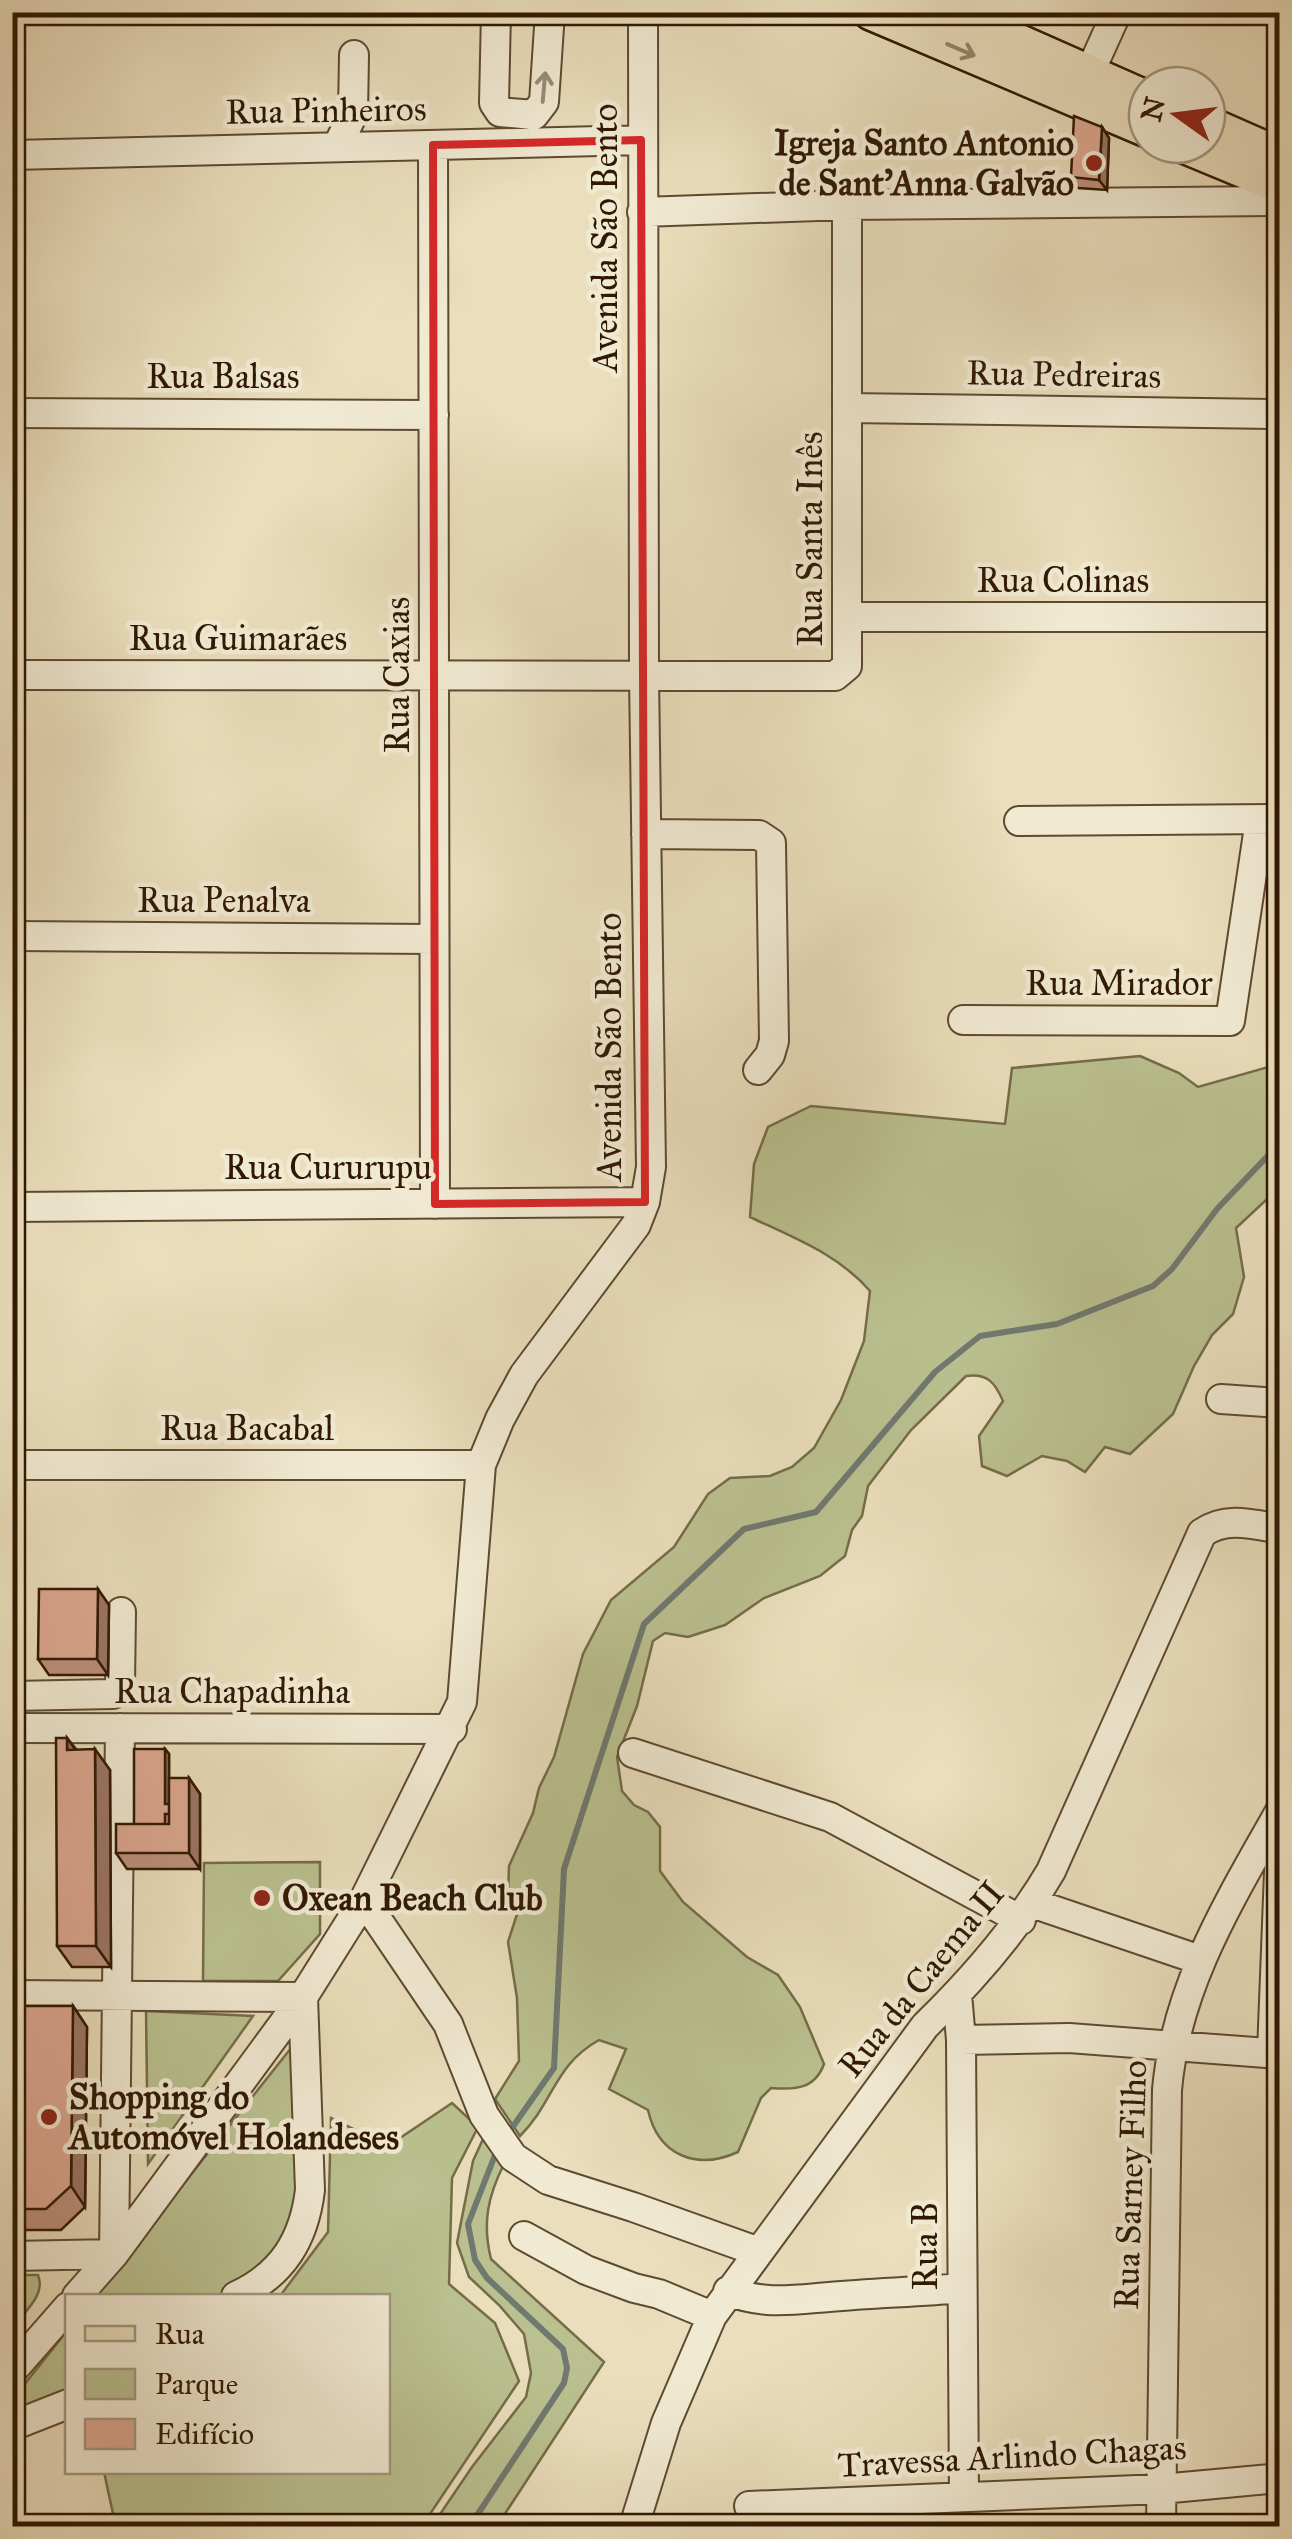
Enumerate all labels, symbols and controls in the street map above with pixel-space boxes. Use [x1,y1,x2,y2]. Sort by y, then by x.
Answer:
one-way arrow [945,43,976,61]
north arrow [1127,65,1227,165]
one-way arrow [535,71,554,103]
street label: Rua Pinheiros [225,87,427,134]
text: N [1133,93,1173,125]
street label: Avenida São Bento [584,104,627,374]
place label: Igreja Santo Antonio de Sant'Anna Galvão [774,122,1074,205]
marker: Igreja Santo Antonio de Sant'Anna Galvão [1083,152,1105,174]
street label: Rua Pedreiras [966,351,1162,398]
street label: Rua Balsas [147,355,300,398]
street label: Rua Santa Inês [789,432,832,646]
street label: Rua Colinas [977,559,1149,602]
street label: Rua Caxias [376,597,419,753]
street label: Rua Guimarães [129,617,347,660]
street label: Rua Penalva [137,879,311,922]
street label: Avenida São Bento [588,913,631,1183]
street label: Rua Mirador [1025,962,1214,1005]
street label: Rua Cururupu [224,1146,432,1189]
street label: Rua Bacabal [160,1407,335,1450]
street label: Rua Chapadinha [114,1670,350,1713]
street label: Rua da Caema II [829,1872,1014,2086]
place label: Oxean Beach Club [282,1877,543,1920]
marker: Oxean Beach Club [251,1887,273,1909]
street label: Rua Sarney Filho [1105,2059,1156,2311]
place label: Shopping do Automóvel Holandeses [67,2076,399,2159]
marker: Shopping do Automóvel Holandeses [38,2106,60,2128]
street label: Rua B [904,2202,947,2290]
legend [65,2294,390,2474]
text: Rua [155,2316,205,2352]
text: Parque [155,2366,238,2402]
text: Edifício [155,2416,254,2452]
street label: Travessa Arlindo Chagas [837,2426,1187,2487]

